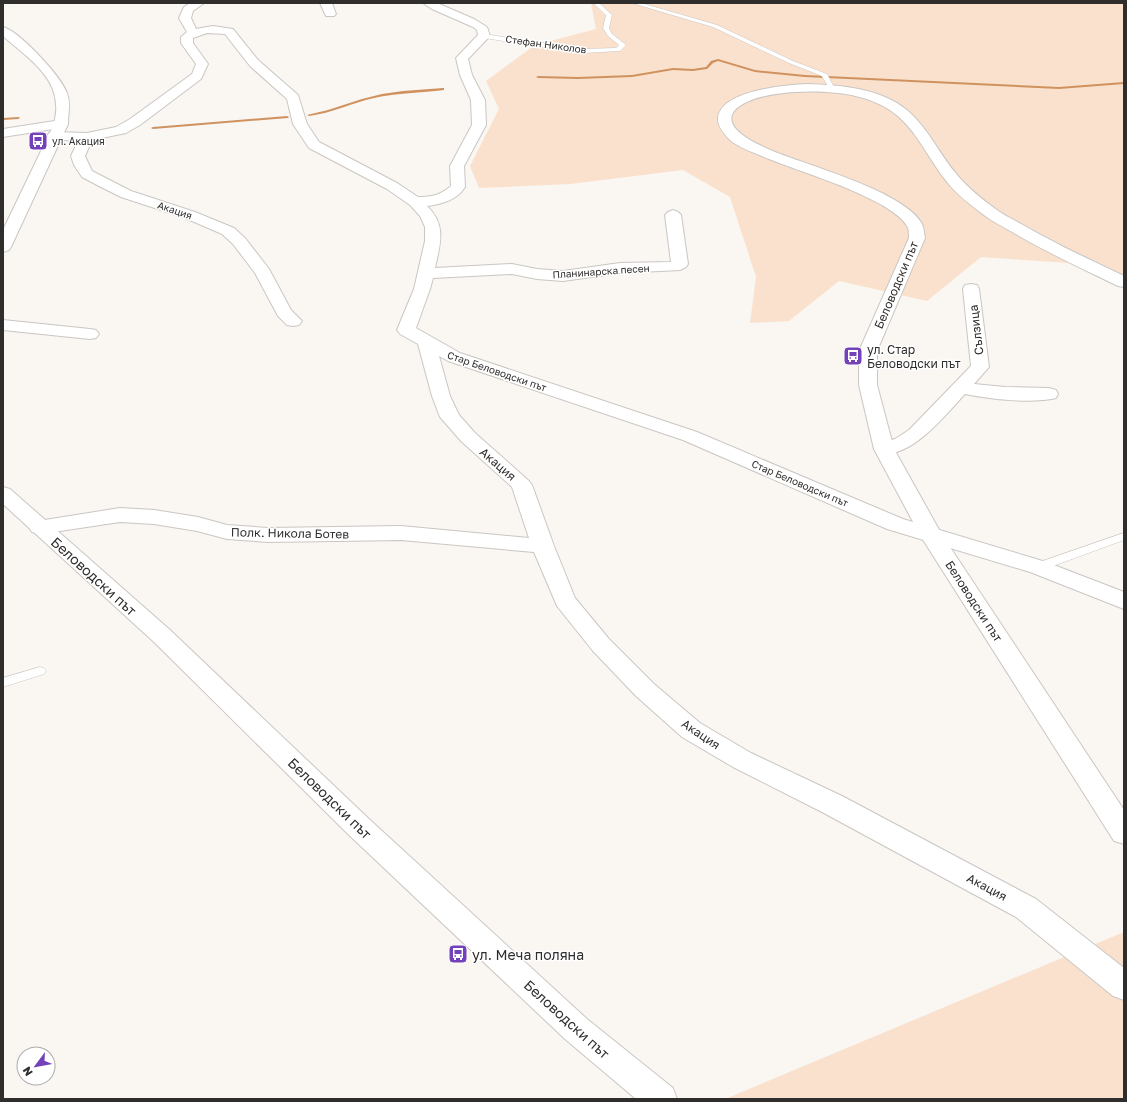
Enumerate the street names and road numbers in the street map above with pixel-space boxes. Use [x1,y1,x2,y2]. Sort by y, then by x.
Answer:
street label: Стефан Николов [505,32,588,56]
street label: Акация [156,198,194,222]
street label: Беловодски път [871,239,921,331]
street label: Планинарска песен [552,262,650,280]
street label: Сълзица [965,304,987,356]
street label: Стар Беловодски път [446,348,548,394]
street label: Акация [477,444,519,484]
street label: Стар Беловодски път [750,457,850,509]
street label: Полк. Никола Ботев [231,524,349,542]
street label: Беловодски път [48,533,140,619]
street label: Беловодски път [942,558,1006,644]
street label: Акация [679,716,723,752]
street label: Беловодски път [285,754,375,842]
street label: Акация [964,870,1010,904]
street label: Беловодски път [521,976,613,1062]

